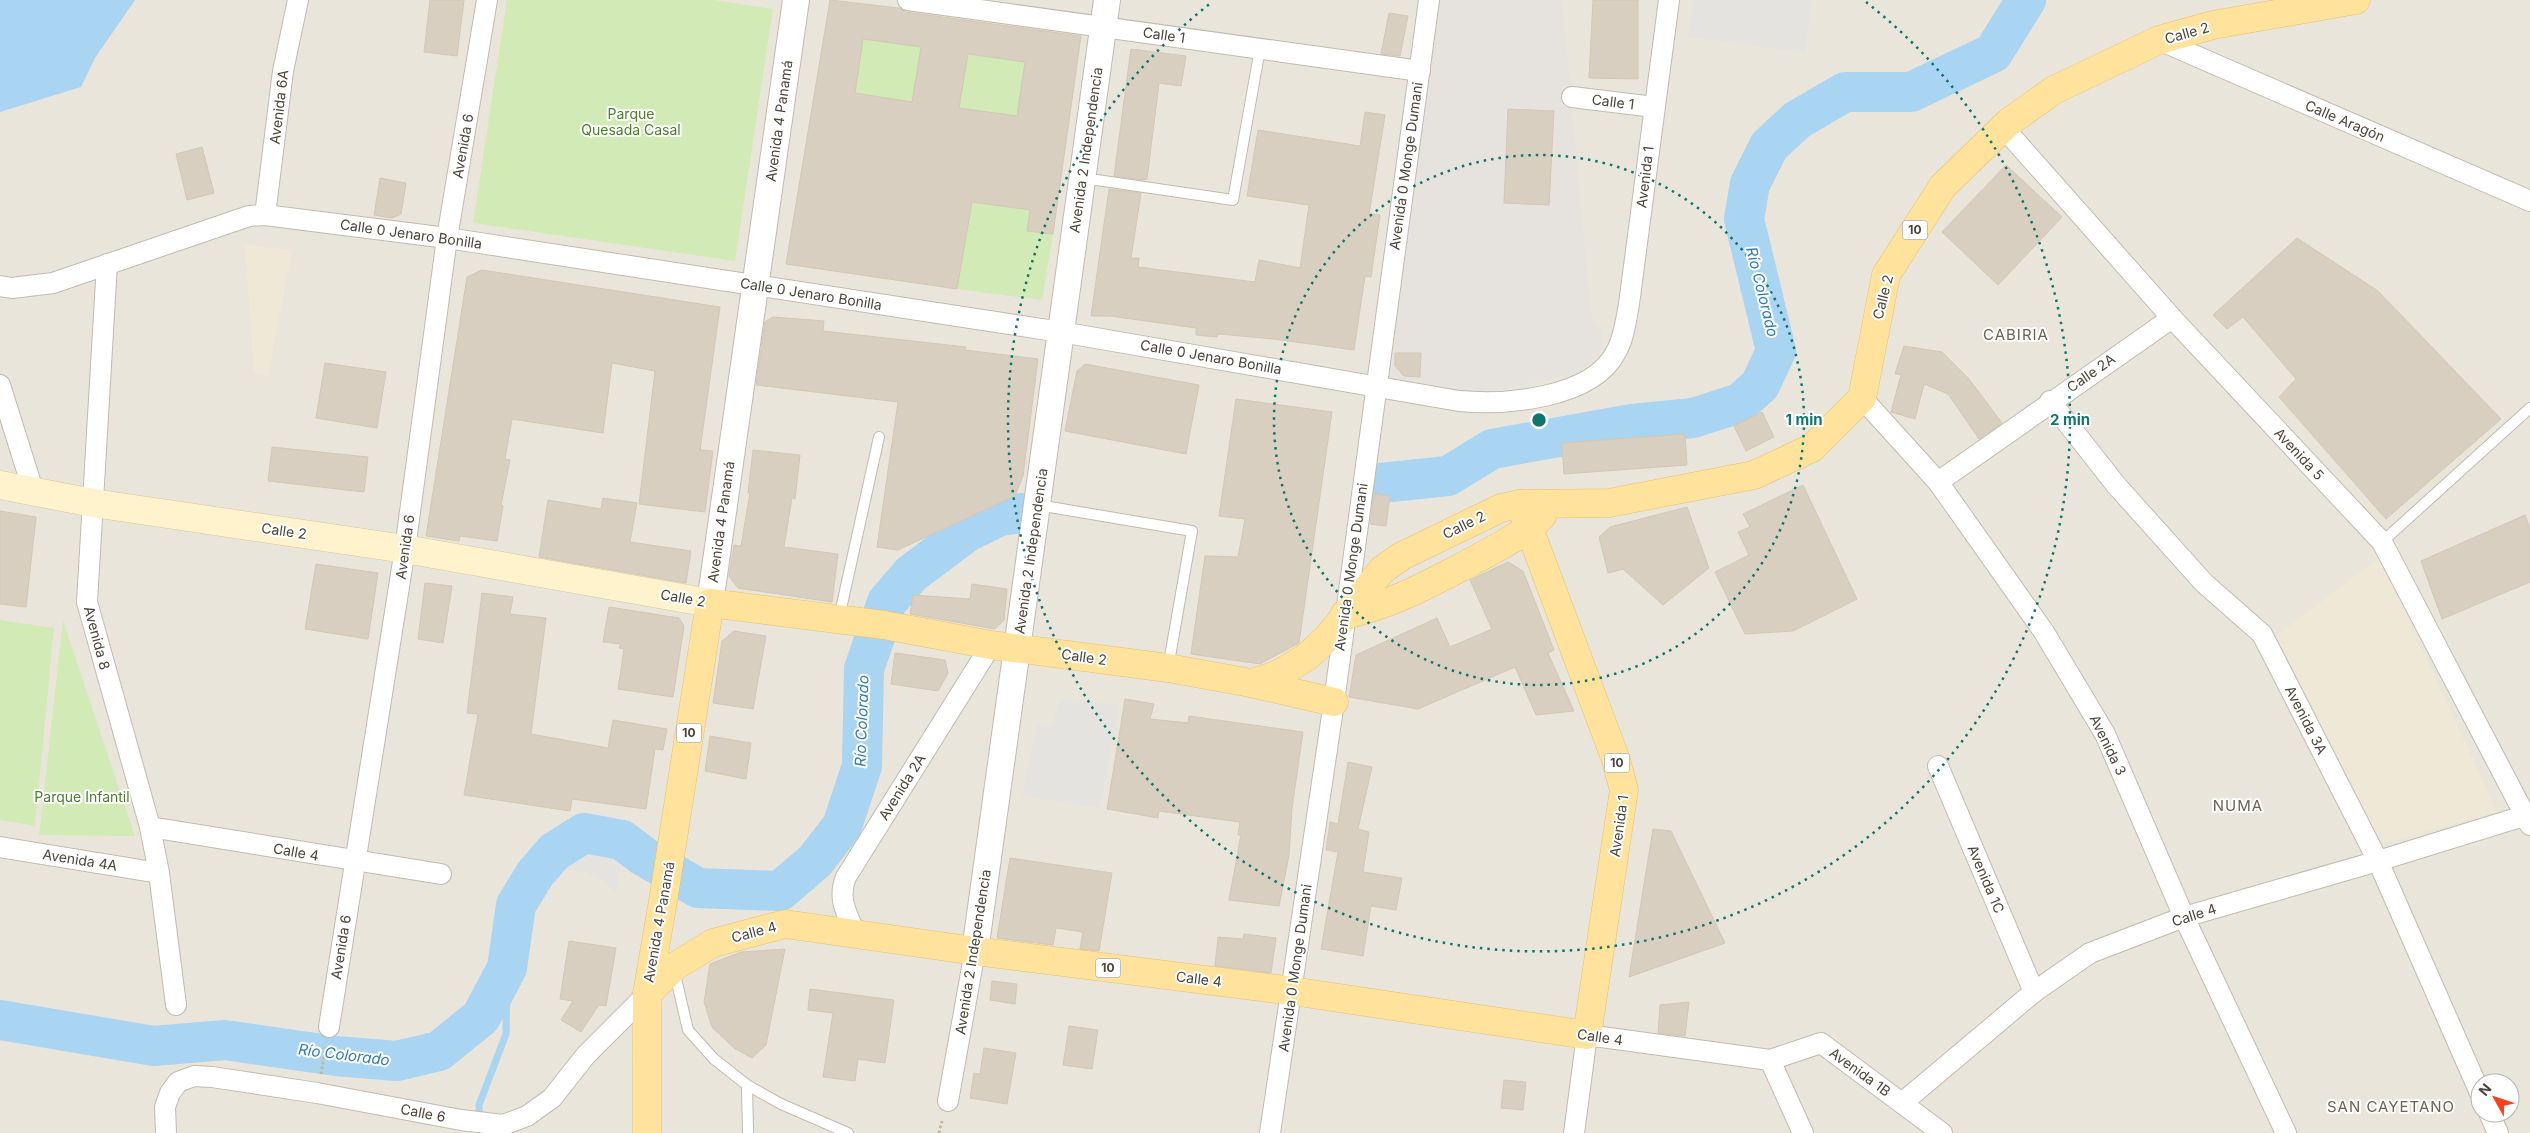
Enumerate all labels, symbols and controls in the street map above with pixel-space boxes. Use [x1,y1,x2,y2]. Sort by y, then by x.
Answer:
street label: Calle 2 [2163,18,2211,47]
street label: Calle 1 [1142,23,1186,46]
street label: Avenida 4 Panamá [762,59,795,183]
street label: Avenida 2 Independencia [1065,66,1106,234]
street label: Avenida 6A [266,68,292,145]
street label: Avenida 0 Monge Dumani [1385,81,1426,251]
street label: Calle 1 [1591,90,1635,113]
street label: Calle Aragón [2303,96,2388,145]
park label: Parque Quesada Casal [581,105,681,138]
street label: Avenida 6 [448,112,477,179]
street label: Avenida 1 [1632,145,1657,209]
street label: Calle 0 Jenaro Bonilla [339,215,483,252]
road number: 10 [1902,220,1928,240]
water label: Río Colorado [1742,245,1783,339]
street label: Calle 2 [1869,273,1896,321]
street label: Calle 0 Jenaro Bonilla [739,274,883,313]
district label: CABIRIA [1983,325,2049,344]
street label: Calle 0 Jenaro Bonilla [1139,336,1283,377]
street label: Calle 2A [2063,350,2118,395]
text: 1 min [1785,410,1823,429]
text: 2 min [2050,410,2090,429]
centre of rings [1530,411,1548,429]
street label: Avenida 5 [2271,424,2328,483]
street label: Avenida 4 Panamá [704,460,737,584]
street label: Avenida 2 Independencia [1010,467,1051,635]
street label: Avenida 0 Monge Dumani [1330,482,1371,652]
street label: Calle 2 [1440,507,1488,542]
street label: Avenida 6 [392,513,417,580]
street label: Calle 2 [260,519,308,542]
street label: Calle 2 [659,585,707,610]
street label: Avenida 8 [81,604,114,672]
street label: Calle 2 [1060,645,1108,668]
water label: Río Colorado [850,675,873,767]
street label: Avenida 3A [2282,683,2331,757]
street label: Avenida 3 [2087,712,2130,778]
road number: 10 [676,724,702,742]
street label: Avenida 2A [875,750,929,823]
road number: 10 [1604,754,1630,772]
park label: Parque Infantil [34,788,130,805]
street label: Avenida 1 [1606,794,1631,858]
district label: NUMA [2213,796,2263,815]
street label: Calle 4 [272,839,320,864]
street label: Avenida 1C [1964,842,2008,915]
street label: Avenida 4A [42,845,119,874]
street label: Avenida 4 Panamá [639,860,678,984]
street label: Avenida 2 Independencia [951,868,994,1036]
street label: Avenida 0 Monge Dumani [1274,883,1315,1053]
street label: Calle 4 [2169,899,2218,930]
street label: Avenida 6 [327,913,354,980]
street label: Calle 4 [729,917,778,946]
road number: 10 [1096,958,1120,978]
street label: Calle 4 [1175,967,1223,990]
street label: Calle 4 [1576,1025,1624,1048]
water label: Río Colorado [297,1039,391,1070]
street label: Avenida 1B [1826,1044,1894,1099]
north arrow [2470,1073,2520,1123]
text: N [2475,1080,2495,1099]
district label: SAN CAYETANO [2327,1097,2455,1116]
street label: Calle 6 [399,1100,447,1125]

